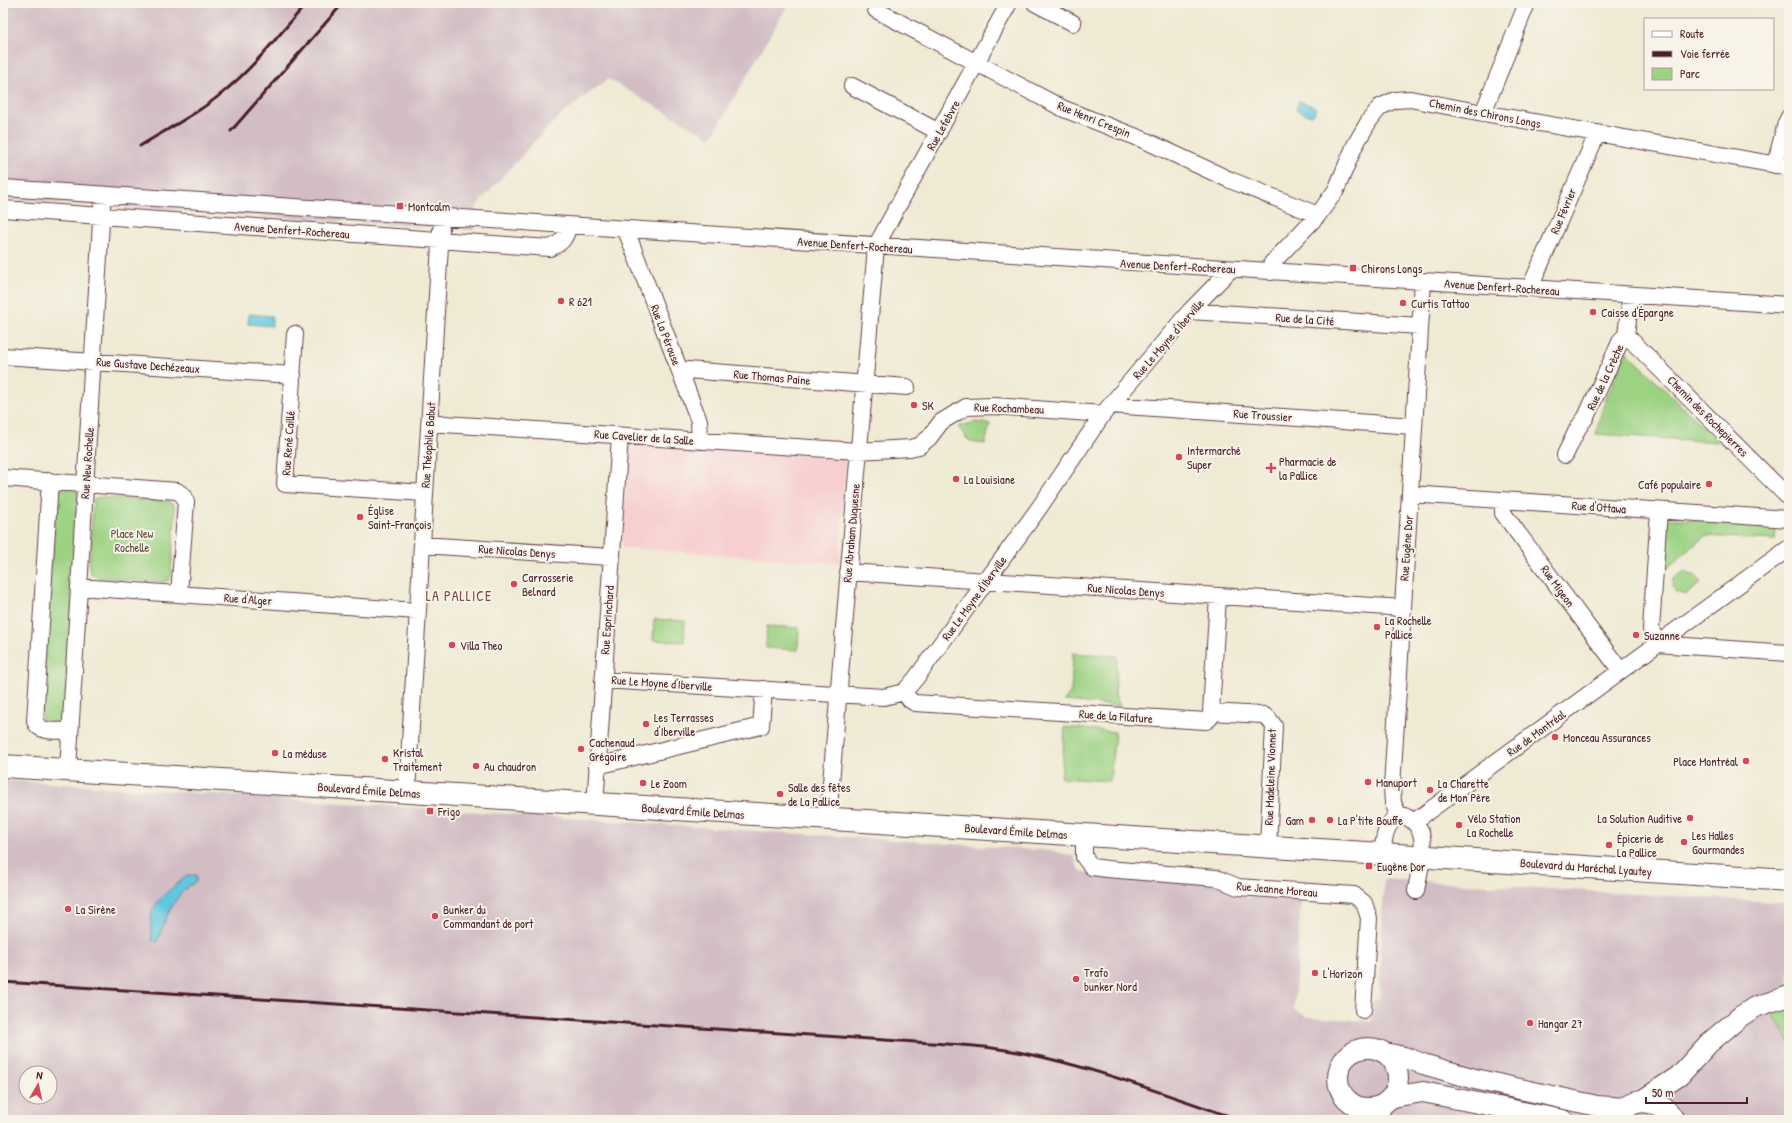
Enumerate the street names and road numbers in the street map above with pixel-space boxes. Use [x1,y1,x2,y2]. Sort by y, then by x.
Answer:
street label: Chemin des Chirons Longs [1428,94,1543,132]
street label: Rue Lefebvre [922,97,964,153]
street label: Rue Henri Crespin [1055,97,1133,141]
street label: Rue Février [1546,185,1580,237]
street label: Avenue Denfert-Rochereau [234,217,350,243]
street label: Avenue Denfert-Rochereau [797,232,913,258]
street label: Avenue Denfert-Rochereau [1120,254,1236,278]
street label: Avenue Denfert-Rochereau [1444,274,1560,300]
street label: Rue Le Moyne d'Iberville [1128,295,1208,383]
street label: Rue La Pérouse [647,302,685,368]
street label: Rue de la Cité [1275,308,1335,330]
street label: Rue de la Crèche [1582,341,1628,413]
street label: Rue Gustave Dechézeaux [96,353,200,377]
street label: Rue Thomas Paine [733,365,811,389]
street label: Chemin des Rochepierres [1664,372,1753,461]
street label: Rue Rochambeau [974,398,1044,418]
street label: Rue Théophile Babut [417,400,440,489]
street label: Rue Troussier [1233,404,1293,426]
street label: Rue René Caillé [277,410,299,476]
street label: Rue Cavelier de la Salle [594,425,695,449]
street label: Rue New Rochelle [76,426,98,499]
street label: Rue Abraham Duquesne [838,483,864,583]
street label: Rue d'Ottawa [1571,497,1627,517]
street label: Rue Eugène Dor [1395,514,1417,582]
street label: Rue Nicolas Denys [478,540,556,562]
street label: Rue Le Moyne d'Iberville [937,552,1011,644]
street label: Rue Migeon [1537,562,1579,610]
street label: Rue Nicolas Denys [1087,579,1165,601]
street label: Rue Esprinchard [596,585,618,655]
street label: Rue d'Alger [223,589,273,609]
street label: Rue Le Moyne d'Iberville [611,671,713,695]
street label: Rue de la Filature [1078,705,1154,727]
street label: Rue de Montréal [1503,705,1569,760]
street label: Rue Madeleine Vionnet [1260,728,1280,826]
street label: Boulevard Émile Delmas [317,778,421,802]
street label: Boulevard Émile Delmas [641,799,745,823]
street label: Boulevard Émile Delmas [964,819,1068,843]
street label: Boulevard du Maréchal Lyautey [1520,854,1652,880]
street label: Rue Jeanne Moreau [1236,877,1318,901]

